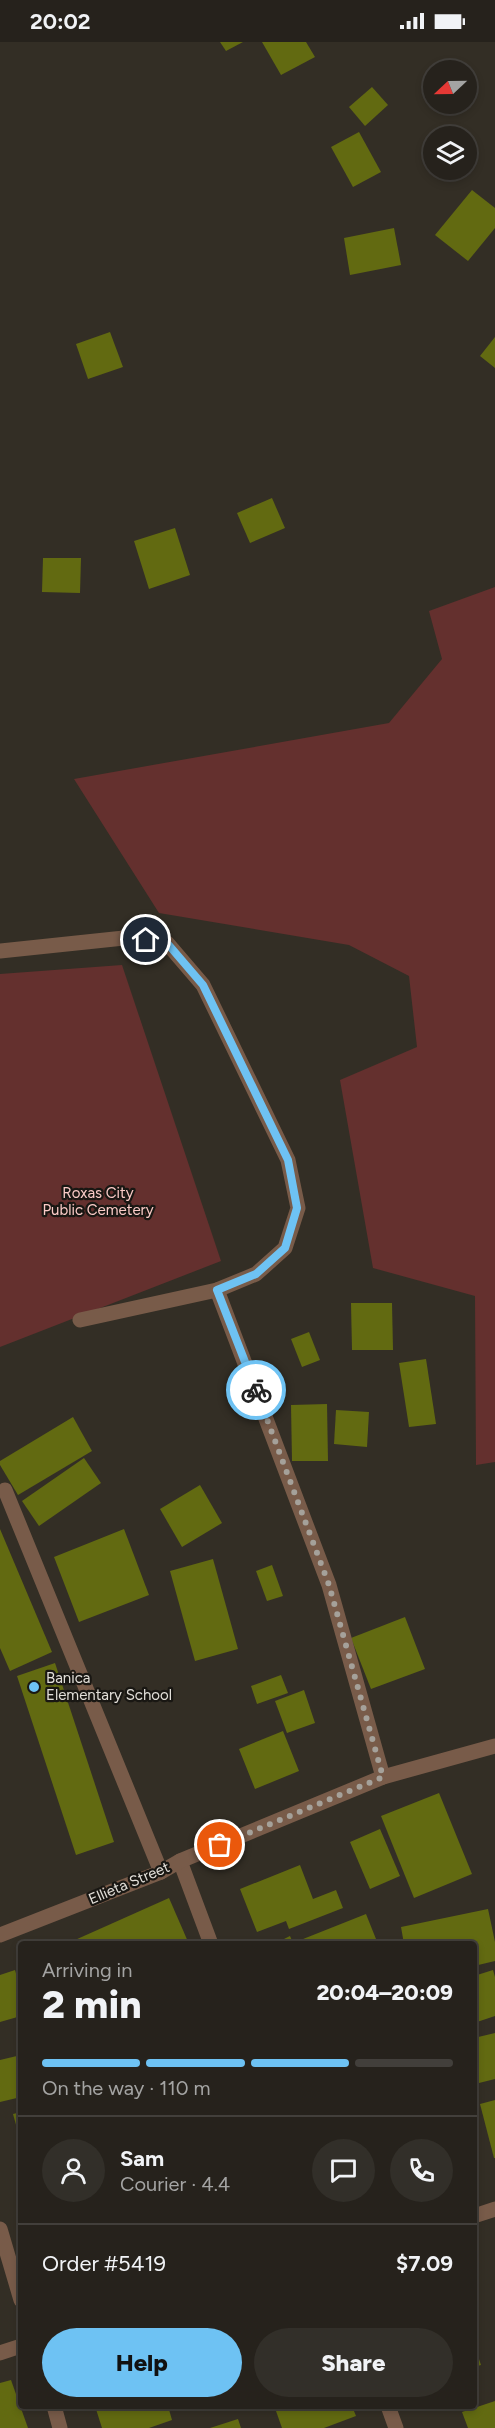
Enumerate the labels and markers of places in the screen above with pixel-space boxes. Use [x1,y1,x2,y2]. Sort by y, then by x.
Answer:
pin [120,914,171,965]
place label: Banica Elementary School [46,1669,172,1704]
marker: Banica Elementary School [27,1680,41,1694]
pin [194,1819,245,1870]

